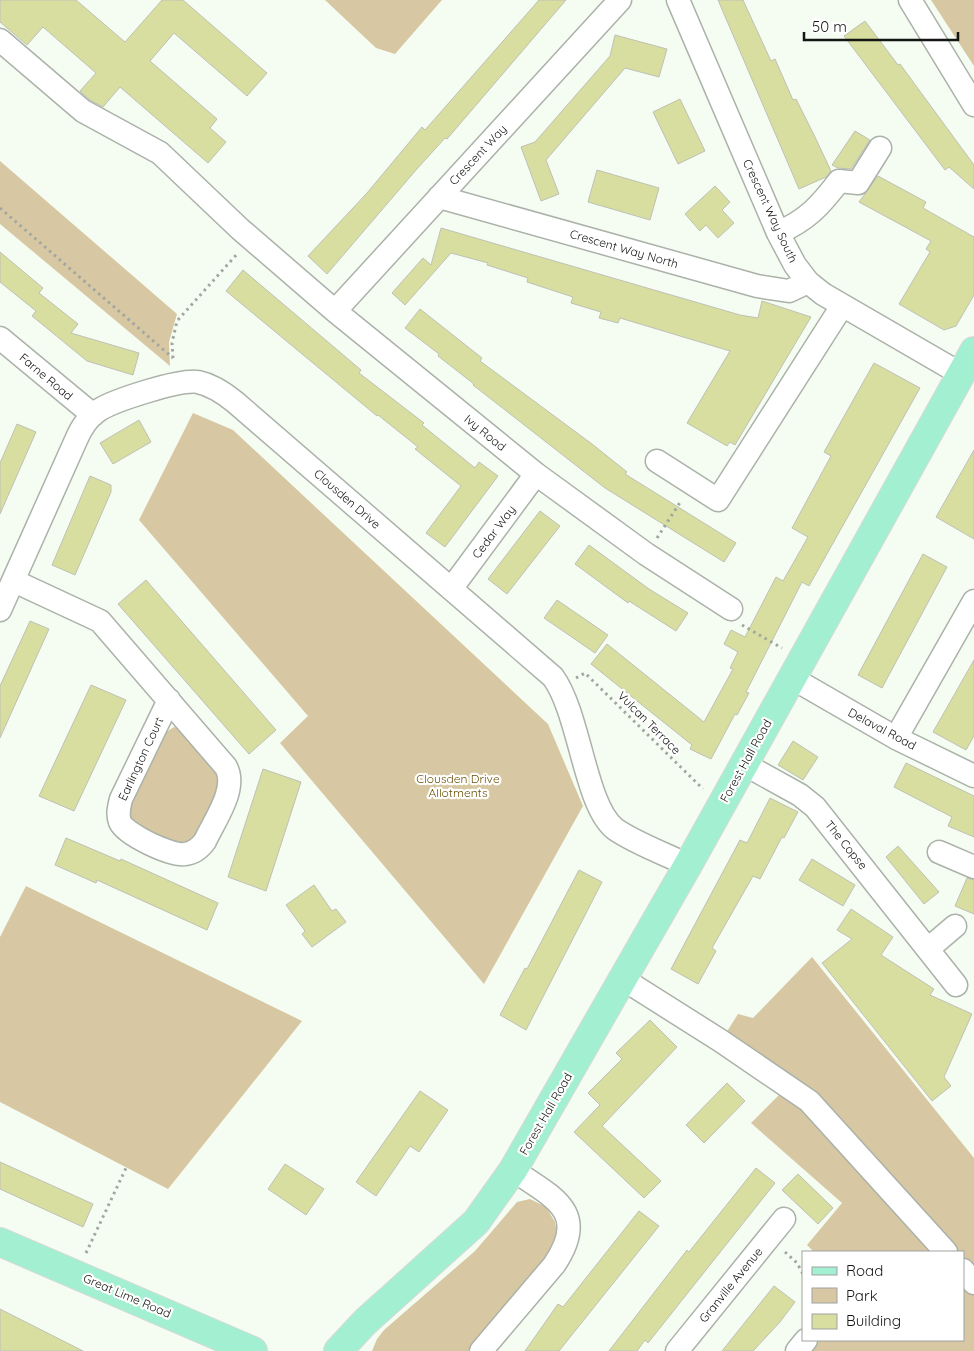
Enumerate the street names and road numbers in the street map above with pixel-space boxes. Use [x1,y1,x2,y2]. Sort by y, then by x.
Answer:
street label: Crescent Way [446,121,510,188]
street label: Crescent Way South [740,157,801,265]
street label: Crescent Way North [568,226,680,271]
street label: Farne Road [17,350,76,403]
street label: Ivy Road [461,411,509,454]
street label: Clousden Drive [311,466,384,532]
street label: Cedar Way [469,502,518,561]
street label: Vulcan Terrace [615,688,684,757]
street label: Delaval Road [846,704,919,753]
street label: Earlington Court [115,715,166,803]
street label: Forest Hall Road [717,717,775,805]
street label: The Copse [822,817,871,872]
street label: Forest Hall Road [516,1070,575,1158]
street label: Granville Avenue [696,1244,766,1325]
street label: Great Lime Road [81,1270,173,1321]

